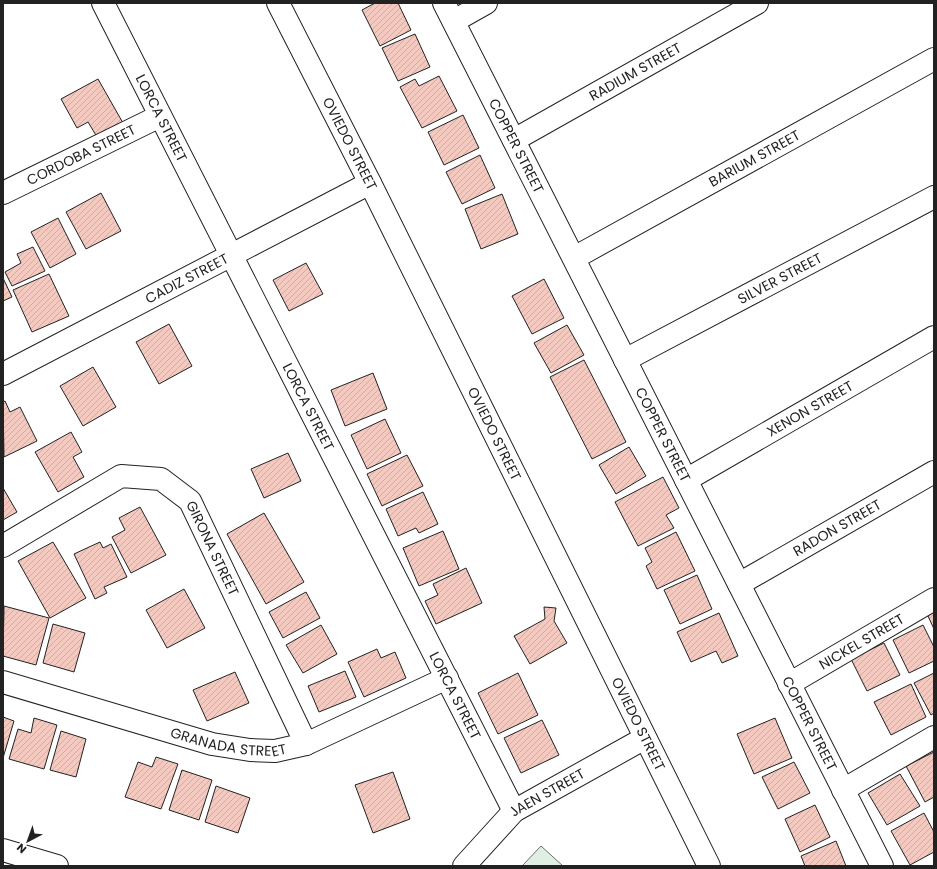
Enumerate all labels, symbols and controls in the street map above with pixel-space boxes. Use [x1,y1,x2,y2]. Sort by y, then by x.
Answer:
street label: RADIUM STREET [585,38,685,106]
street label: LORCA STREET [131,71,192,166]
street label: OVIEDO STREET [318,94,382,194]
street label: COPPER STREET [484,95,549,197]
street label: CORDOBA STREET [23,119,139,190]
street label: BARIUM STREET [705,125,804,192]
street label: CADIZ STREET [142,248,232,308]
street label: SILVER STREET [734,248,826,309]
street label: LORCA STREET [278,360,339,454]
street label: XENON STREET [763,376,857,441]
street label: OVIEDO STREET [463,384,526,484]
street label: COPPER STREET [631,384,696,486]
street label: RADON STREET [789,494,885,561]
street label: GIRONA STREET [181,497,244,599]
street label: NICKEL STREET [815,608,908,674]
street label: LORCA STREET [425,648,486,743]
street label: COPPER STREET [777,673,842,775]
street label: OVIEDO STREET [607,674,670,774]
street label: GRANADA STREET [168,722,289,762]
street label: JAEN STREET [504,763,589,821]
north arrow [8,821,48,861]
text: N [13,840,30,857]

